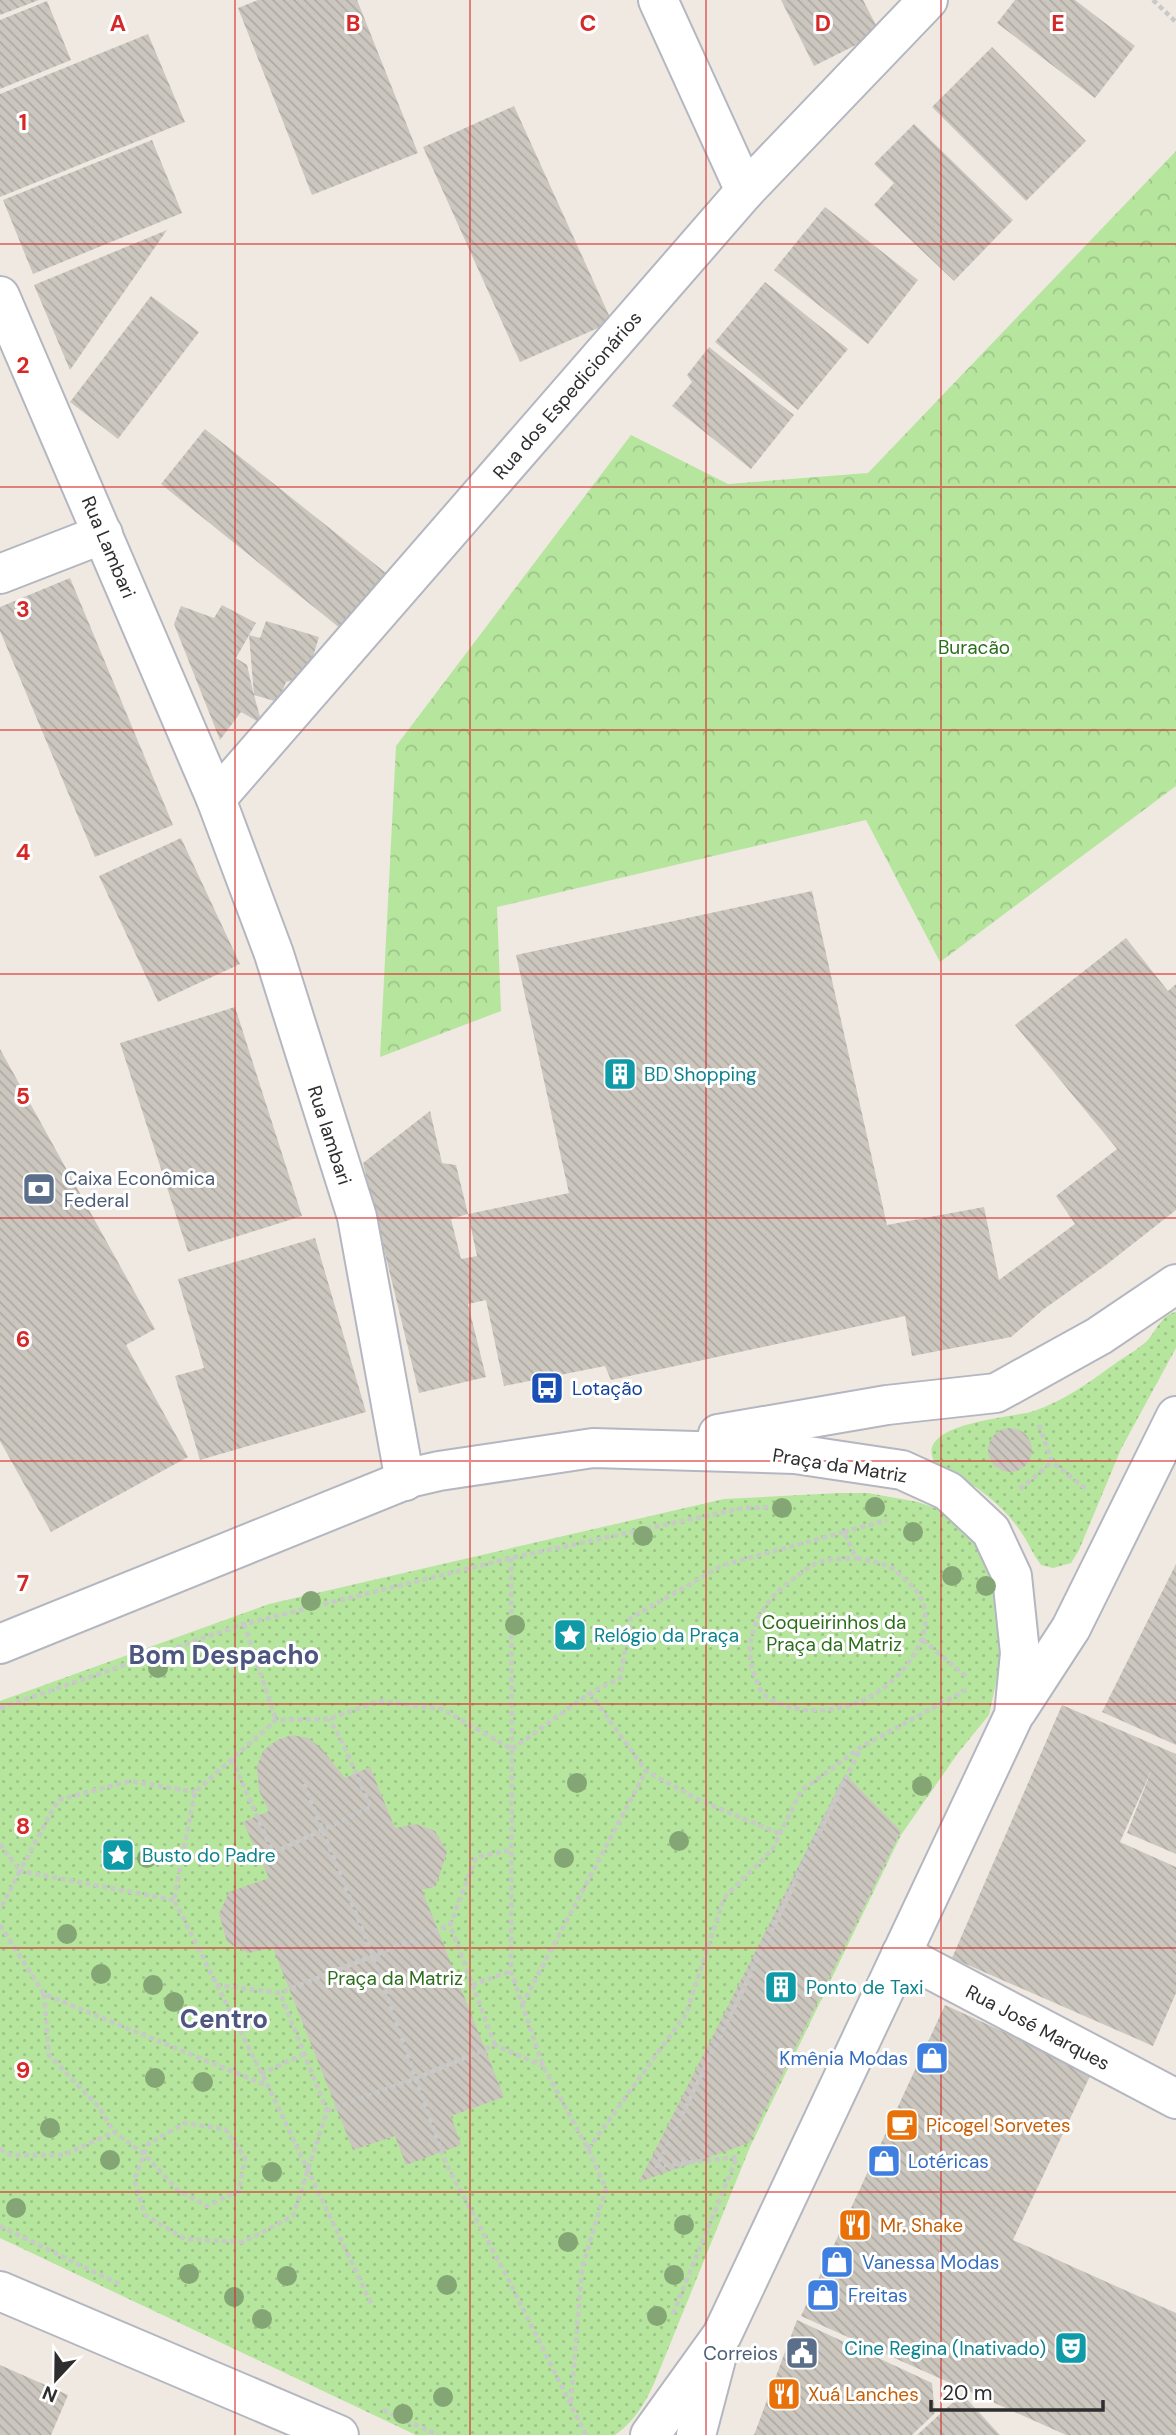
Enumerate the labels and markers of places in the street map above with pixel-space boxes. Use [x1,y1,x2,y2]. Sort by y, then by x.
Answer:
building icon: BD Shopping [601,1055,639,1093]
place label: BD Shopping [644,1062,757,1087]
place label: Caixa Econômica Federal [64,1166,215,1213]
bank icon: Caixa Econômica Federal [20,1170,58,1208]
bus stop icon: Lotação [528,1369,566,1407]
place label: Lotação [572,1376,643,1401]
place icon: Relógio da Praça [551,1616,589,1654]
place label: Relógio da Praça [594,1623,739,1648]
place icon: Busto do Padre [99,1836,137,1874]
place label: Busto do Padre [142,1843,276,1868]
building icon: Ponto de Taxi [762,1968,800,2006]
place label: Ponto de Taxi [806,1975,923,2000]
shop icon: Kmênia Modas [913,2039,951,2077]
place label: Kmênia Modas [779,2046,908,2071]
cafe icon: Picogel Sorvetes [883,2106,921,2144]
place label: Picogel Sorvetes [926,2113,1070,2138]
shop icon: Lotéricas [865,2142,903,2180]
place label: Lotéricas [908,2149,989,2174]
restaurant icon: Mr. Shake [836,2206,874,2244]
place label: Mr. Shake [880,2213,963,2238]
shop icon: Vanessa Modas [818,2243,856,2281]
place label: Vanessa Modas [862,2250,999,2275]
shop icon: Freitas [804,2276,842,2314]
place label: Freitas [848,2283,908,2308]
theatre icon: Cine Regina (Inativado) [1052,2329,1090,2367]
public building icon: Correios [783,2334,821,2372]
place label: Cine Regina (Inativado) [844,2336,1046,2361]
place label: Correios [703,2341,778,2366]
restaurant icon: Xuá Lanches [765,2375,803,2413]
place label: Xuá Lanches [808,2382,919,2407]

